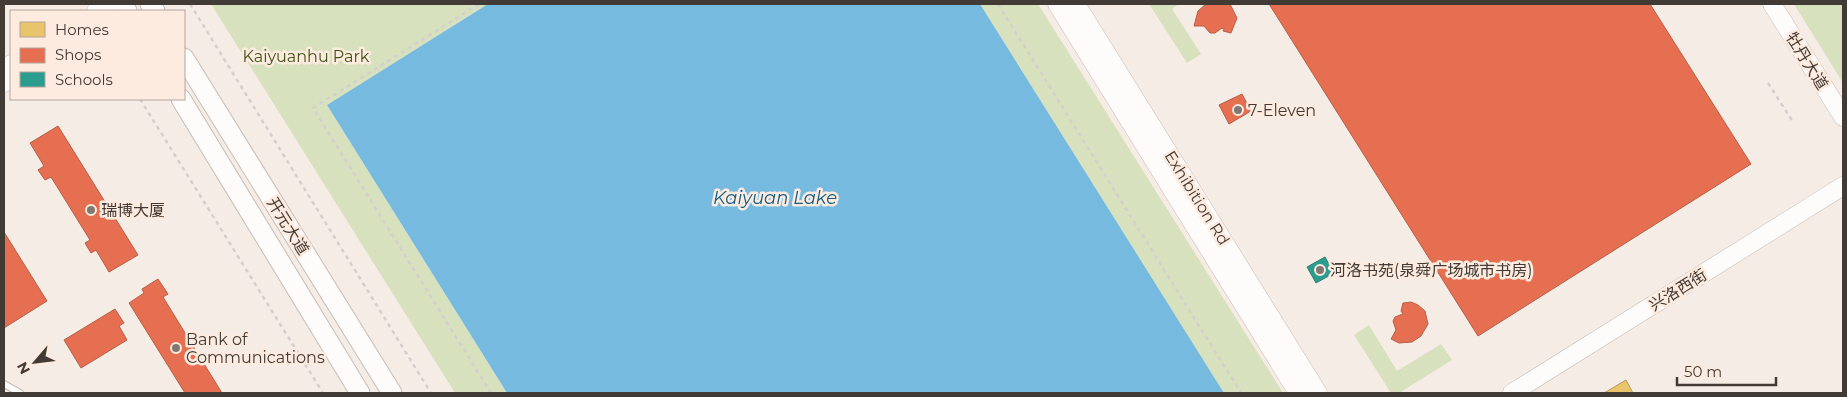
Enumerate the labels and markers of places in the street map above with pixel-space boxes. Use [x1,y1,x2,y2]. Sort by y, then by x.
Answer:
place label: 7-Eleven [1248,101,1316,120]
marker: 7-Eleven [1232,104,1244,116]
place label: 瑞博大厦 [101,201,165,220]
marker: 瑞博大厦 [85,204,97,216]
place label: 河洛书苑(泉舜广场城市书房) [1330,261,1533,280]
marker: 河洛书苑(泉舜广场城市书房) [1314,264,1326,276]
place label: Bank of Communications [186,330,325,367]
marker: Bank of Communications [170,342,182,354]

